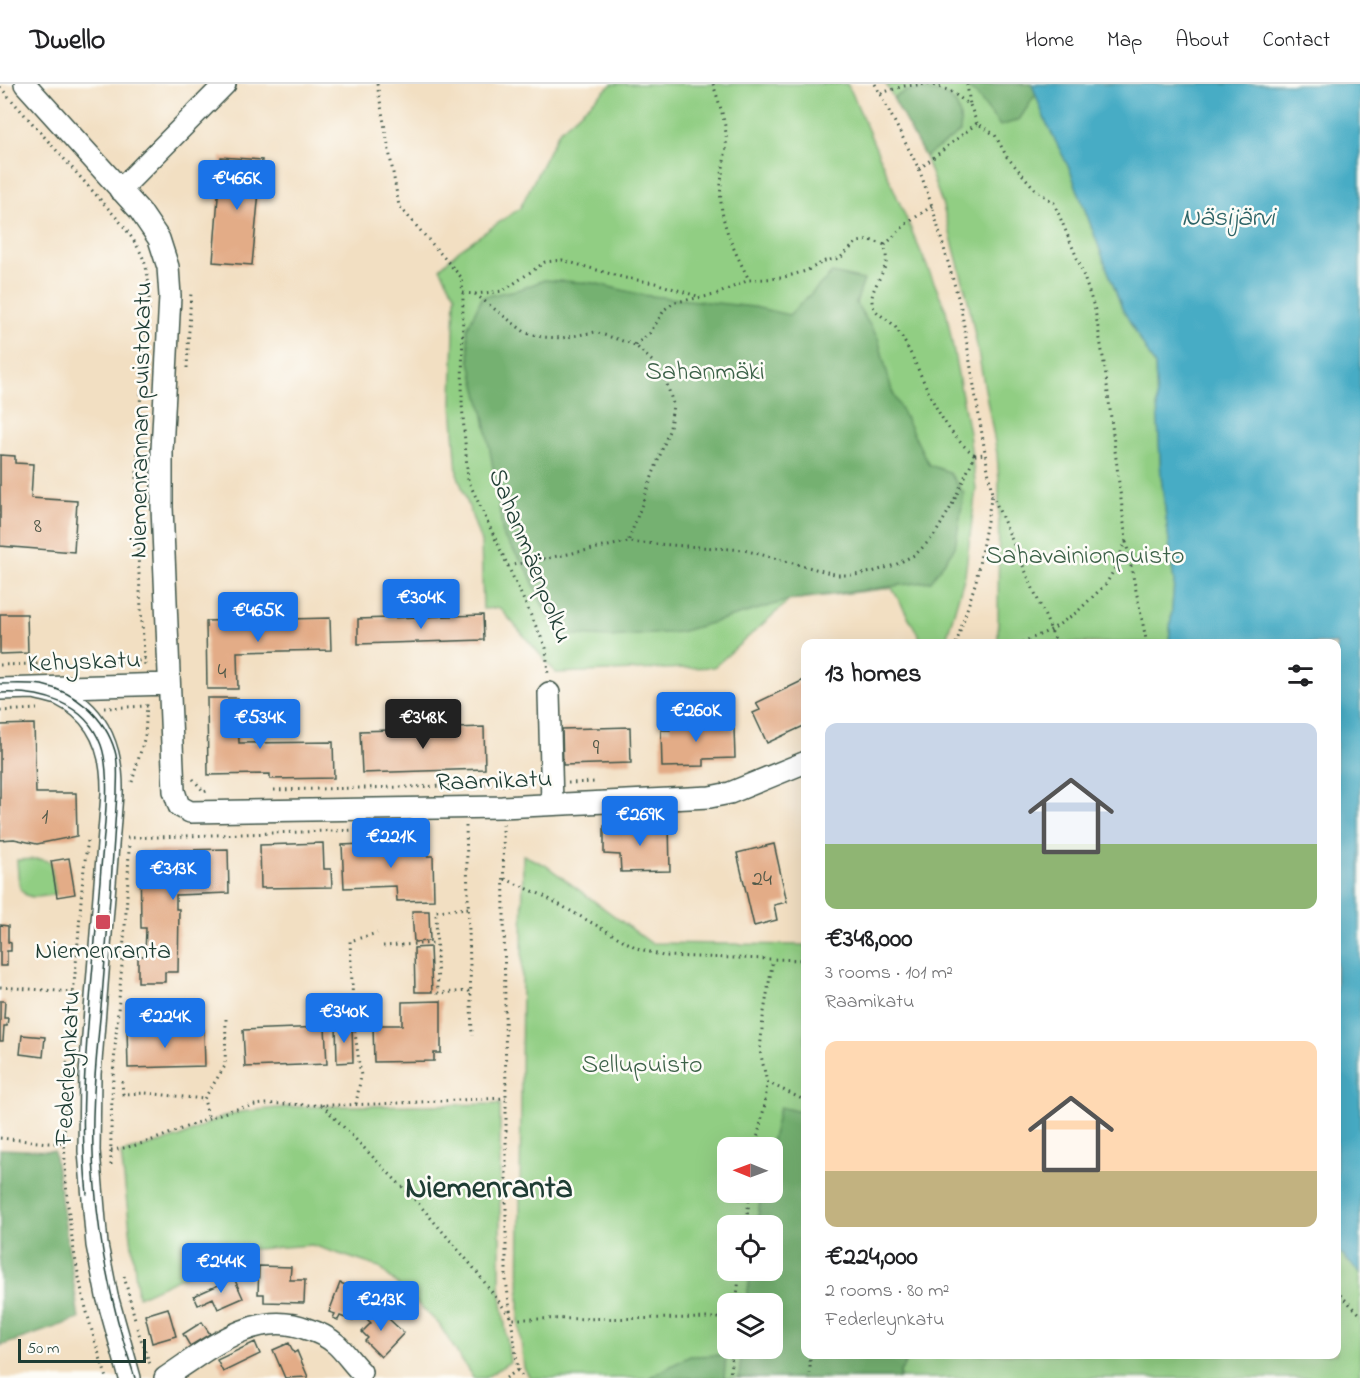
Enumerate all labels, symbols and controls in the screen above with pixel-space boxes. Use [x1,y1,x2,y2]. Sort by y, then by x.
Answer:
text: Dwello [30,21,105,62]
text: Home [1025,26,1074,56]
text: Map [1107,26,1142,56]
text: About [1175,26,1229,56]
text: Contact [1262,26,1330,56]
pin: €466K [195,160,279,211]
text: €466K [212,165,262,194]
water label: Näsijärvi [1181,199,1277,238]
street label: Niemenrannan puistokatu [121,281,163,559]
park label: Sahanmäki [645,354,765,392]
street label: Sahanmäenpolku [477,463,582,649]
house number: 8 [34,511,42,543]
park label: Sahavainionpuisto [986,538,1184,576]
pin: €304K [379,579,463,630]
text: €304K [397,584,445,613]
pin: €465K [216,592,300,643]
text: €465K [232,597,284,626]
street label: Kehyskatu [27,642,141,684]
text: 13 homes [825,656,921,694]
house number: 4 [217,657,227,689]
icon: filters [1284,659,1317,692]
pin: €260K [654,692,738,743]
text: €260K [670,697,722,726]
pin: €534K [218,699,302,750]
pin: €348K [381,699,465,750]
text: €534K [234,704,286,733]
text: €348K [399,704,447,733]
house number: 9 [593,733,600,765]
street label: Raamikatu [435,761,553,803]
icon: home [1017,762,1125,870]
pin: €269K [598,796,682,847]
text: €269K [616,801,664,830]
house number: 1 [42,802,49,834]
pin: €221K [349,818,433,869]
text: €221K [366,823,416,852]
pin: €313K [131,850,215,901]
text: €313K [150,855,196,884]
house number: 24 [752,864,772,896]
marker: Niemenranta [94,913,112,931]
text: €348,000 [825,921,913,959]
place label: Niemenranta [35,933,171,971]
text: 3 rooms · 101 m² [825,959,953,988]
text: Raamikatu [825,988,914,1017]
street label: Federleynkatu [46,990,92,1148]
pin: €340K [302,993,386,1044]
pin: €224K [123,998,207,1049]
text: €340K [320,998,368,1027]
text: €224K [139,1003,191,1032]
park label: Sellupuisto [582,1047,702,1085]
icon: home [1017,1080,1125,1188]
north arrow [717,1137,783,1203]
map controls [717,1137,783,1359]
district label: Niemenranta [405,1166,573,1213]
button: locate [717,1215,783,1281]
text: €224,000 [825,1239,918,1277]
pin: €244K [179,1243,263,1294]
text: €244K [196,1248,246,1277]
text: 2 rooms · 80 m² [825,1277,950,1306]
pin: €213K [339,1281,423,1332]
text: €213K [357,1286,405,1315]
button: layers [717,1293,783,1359]
text: Federleynkatu [825,1306,944,1335]
scale bar [18,1336,146,1364]
text: 50 m [27,1337,59,1361]

